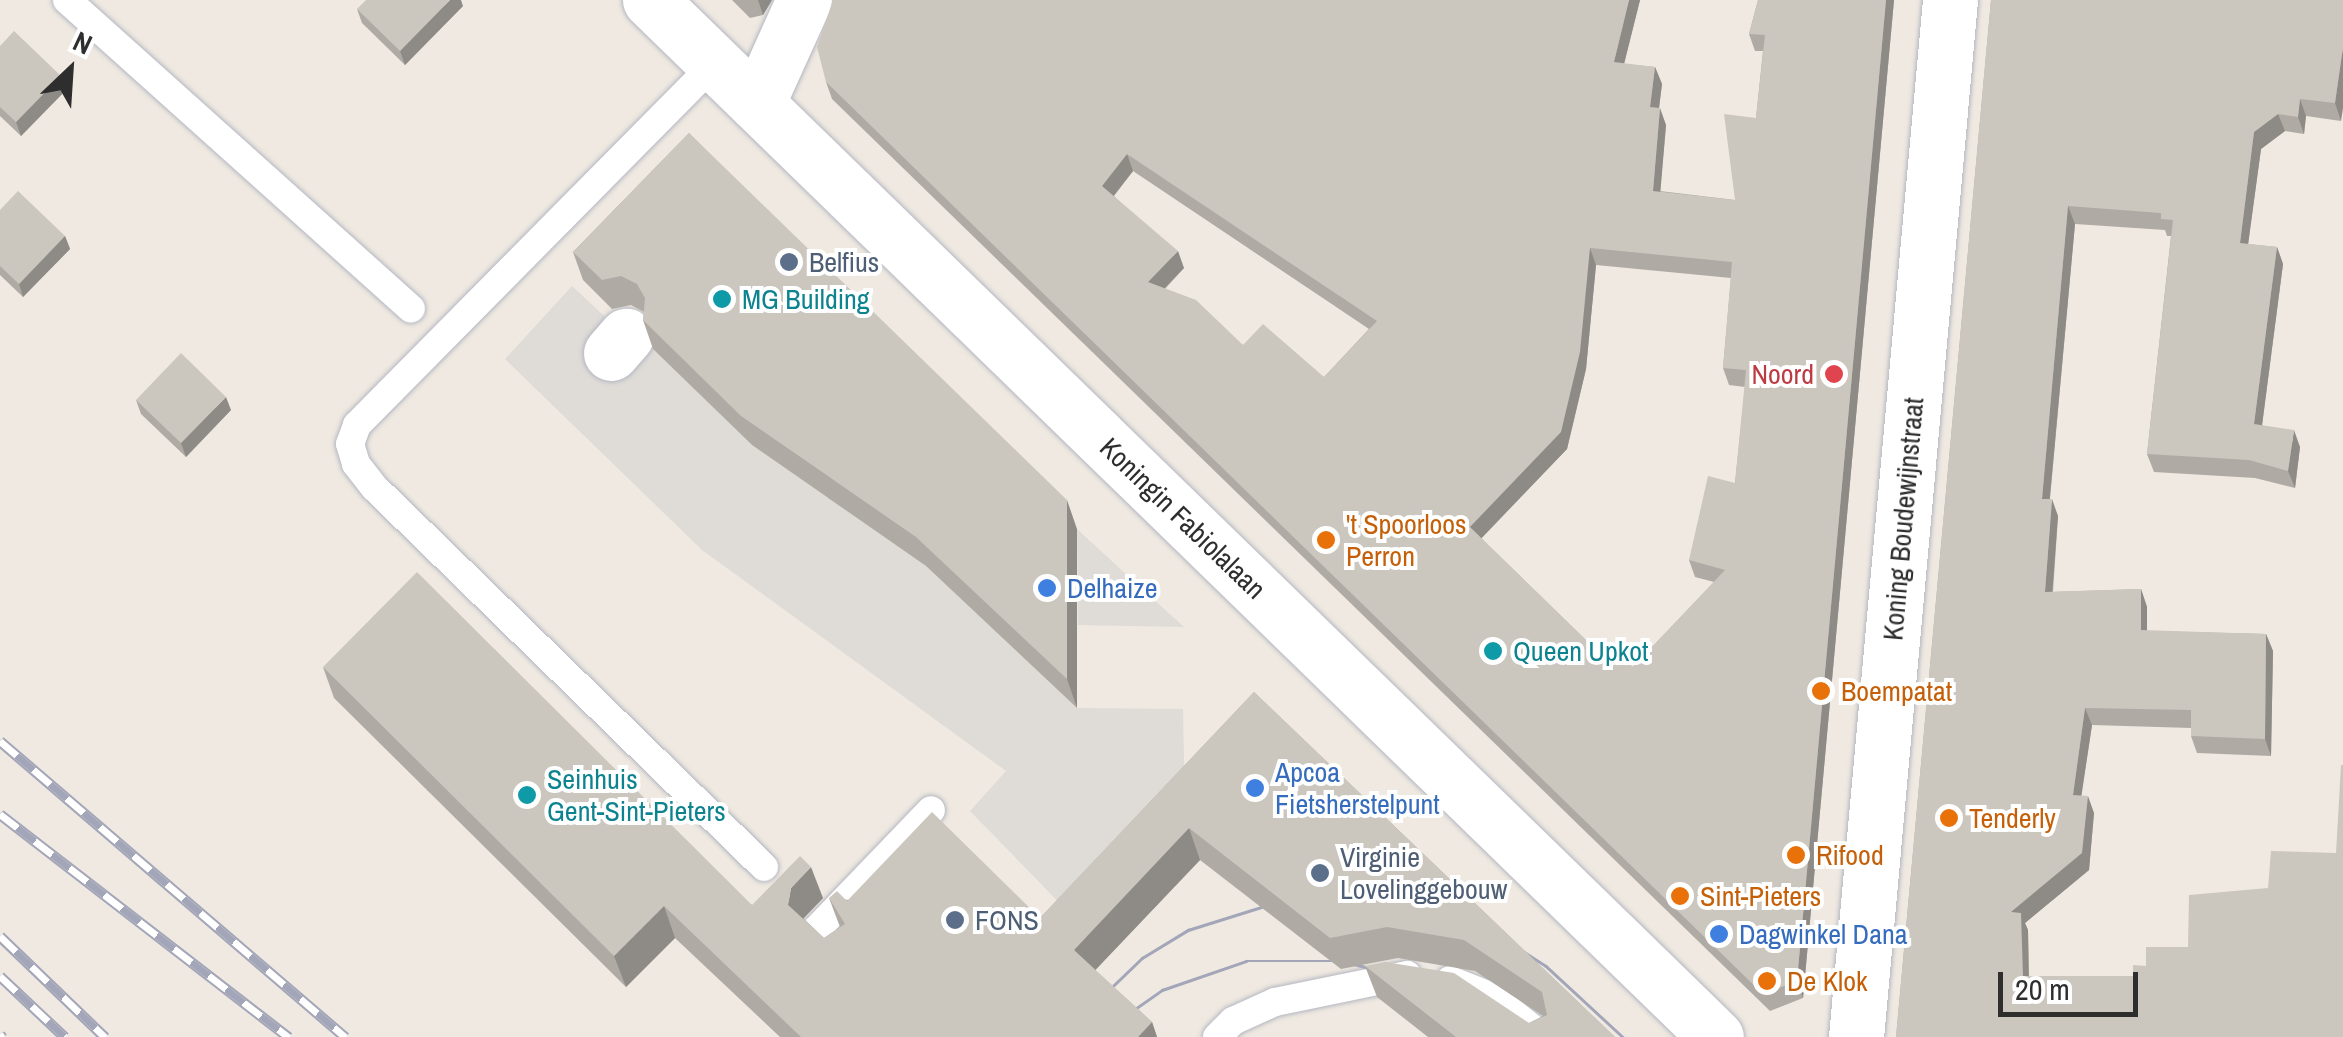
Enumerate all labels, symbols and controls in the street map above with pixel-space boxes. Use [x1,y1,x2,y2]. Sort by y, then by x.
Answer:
north arrow [20,20,120,120]
text: N [67,22,98,64]
place label: Belfius [809,245,879,279]
marker: Belfius [778,251,800,273]
place label: MG Building [742,282,870,316]
marker: MG Building [711,288,733,310]
place label: Noord [1751,357,1814,391]
marker: Noord [1823,363,1845,385]
street label: Koning Boudewijnstraat [1876,396,1930,642]
street label: Koningin Fabiolalaan [1093,430,1273,606]
place label: 't Spoorloos Perron [1346,507,1467,573]
marker: 't Spoorloos Perron [1315,529,1337,551]
place label: Delhaize [1067,571,1158,605]
marker: Delhaize [1036,577,1058,599]
place label: Queen Upkot [1513,634,1648,668]
marker: Queen Upkot [1482,640,1504,662]
place label: Boempatat [1841,674,1952,708]
marker: Boempatat [1810,680,1832,702]
place label: Apcoa Fietsherstelpunt [1275,755,1440,821]
place label: Seinhuis Gent-Sint-Pieters [547,762,726,828]
marker: Apcoa Fietsherstelpunt [1244,777,1266,799]
marker: Seinhuis Gent-Sint-Pieters [516,784,538,806]
place label: Tenderly [1969,801,2056,835]
marker: Tenderly [1938,807,1960,829]
place label: Rifood [1816,838,1884,872]
place label: Virginie Lovelinggebouw [1340,840,1507,906]
marker: Rifood [1785,844,1807,866]
marker: Virginie Lovelinggebouw [1309,862,1331,884]
place label: Sint-Pieters [1700,879,1821,913]
marker: Sint-Pieters [1669,885,1691,907]
place label: FONS [975,903,1039,937]
marker: FONS [944,909,966,931]
place label: Dagwinkel Dana [1739,917,1907,951]
marker: Dagwinkel Dana [1708,923,1730,945]
scale bar [2003,952,2143,1014]
place label: De Klok [1787,964,1867,998]
text: 20 m [2015,969,2070,1009]
marker: De Klok [1756,970,1778,992]

